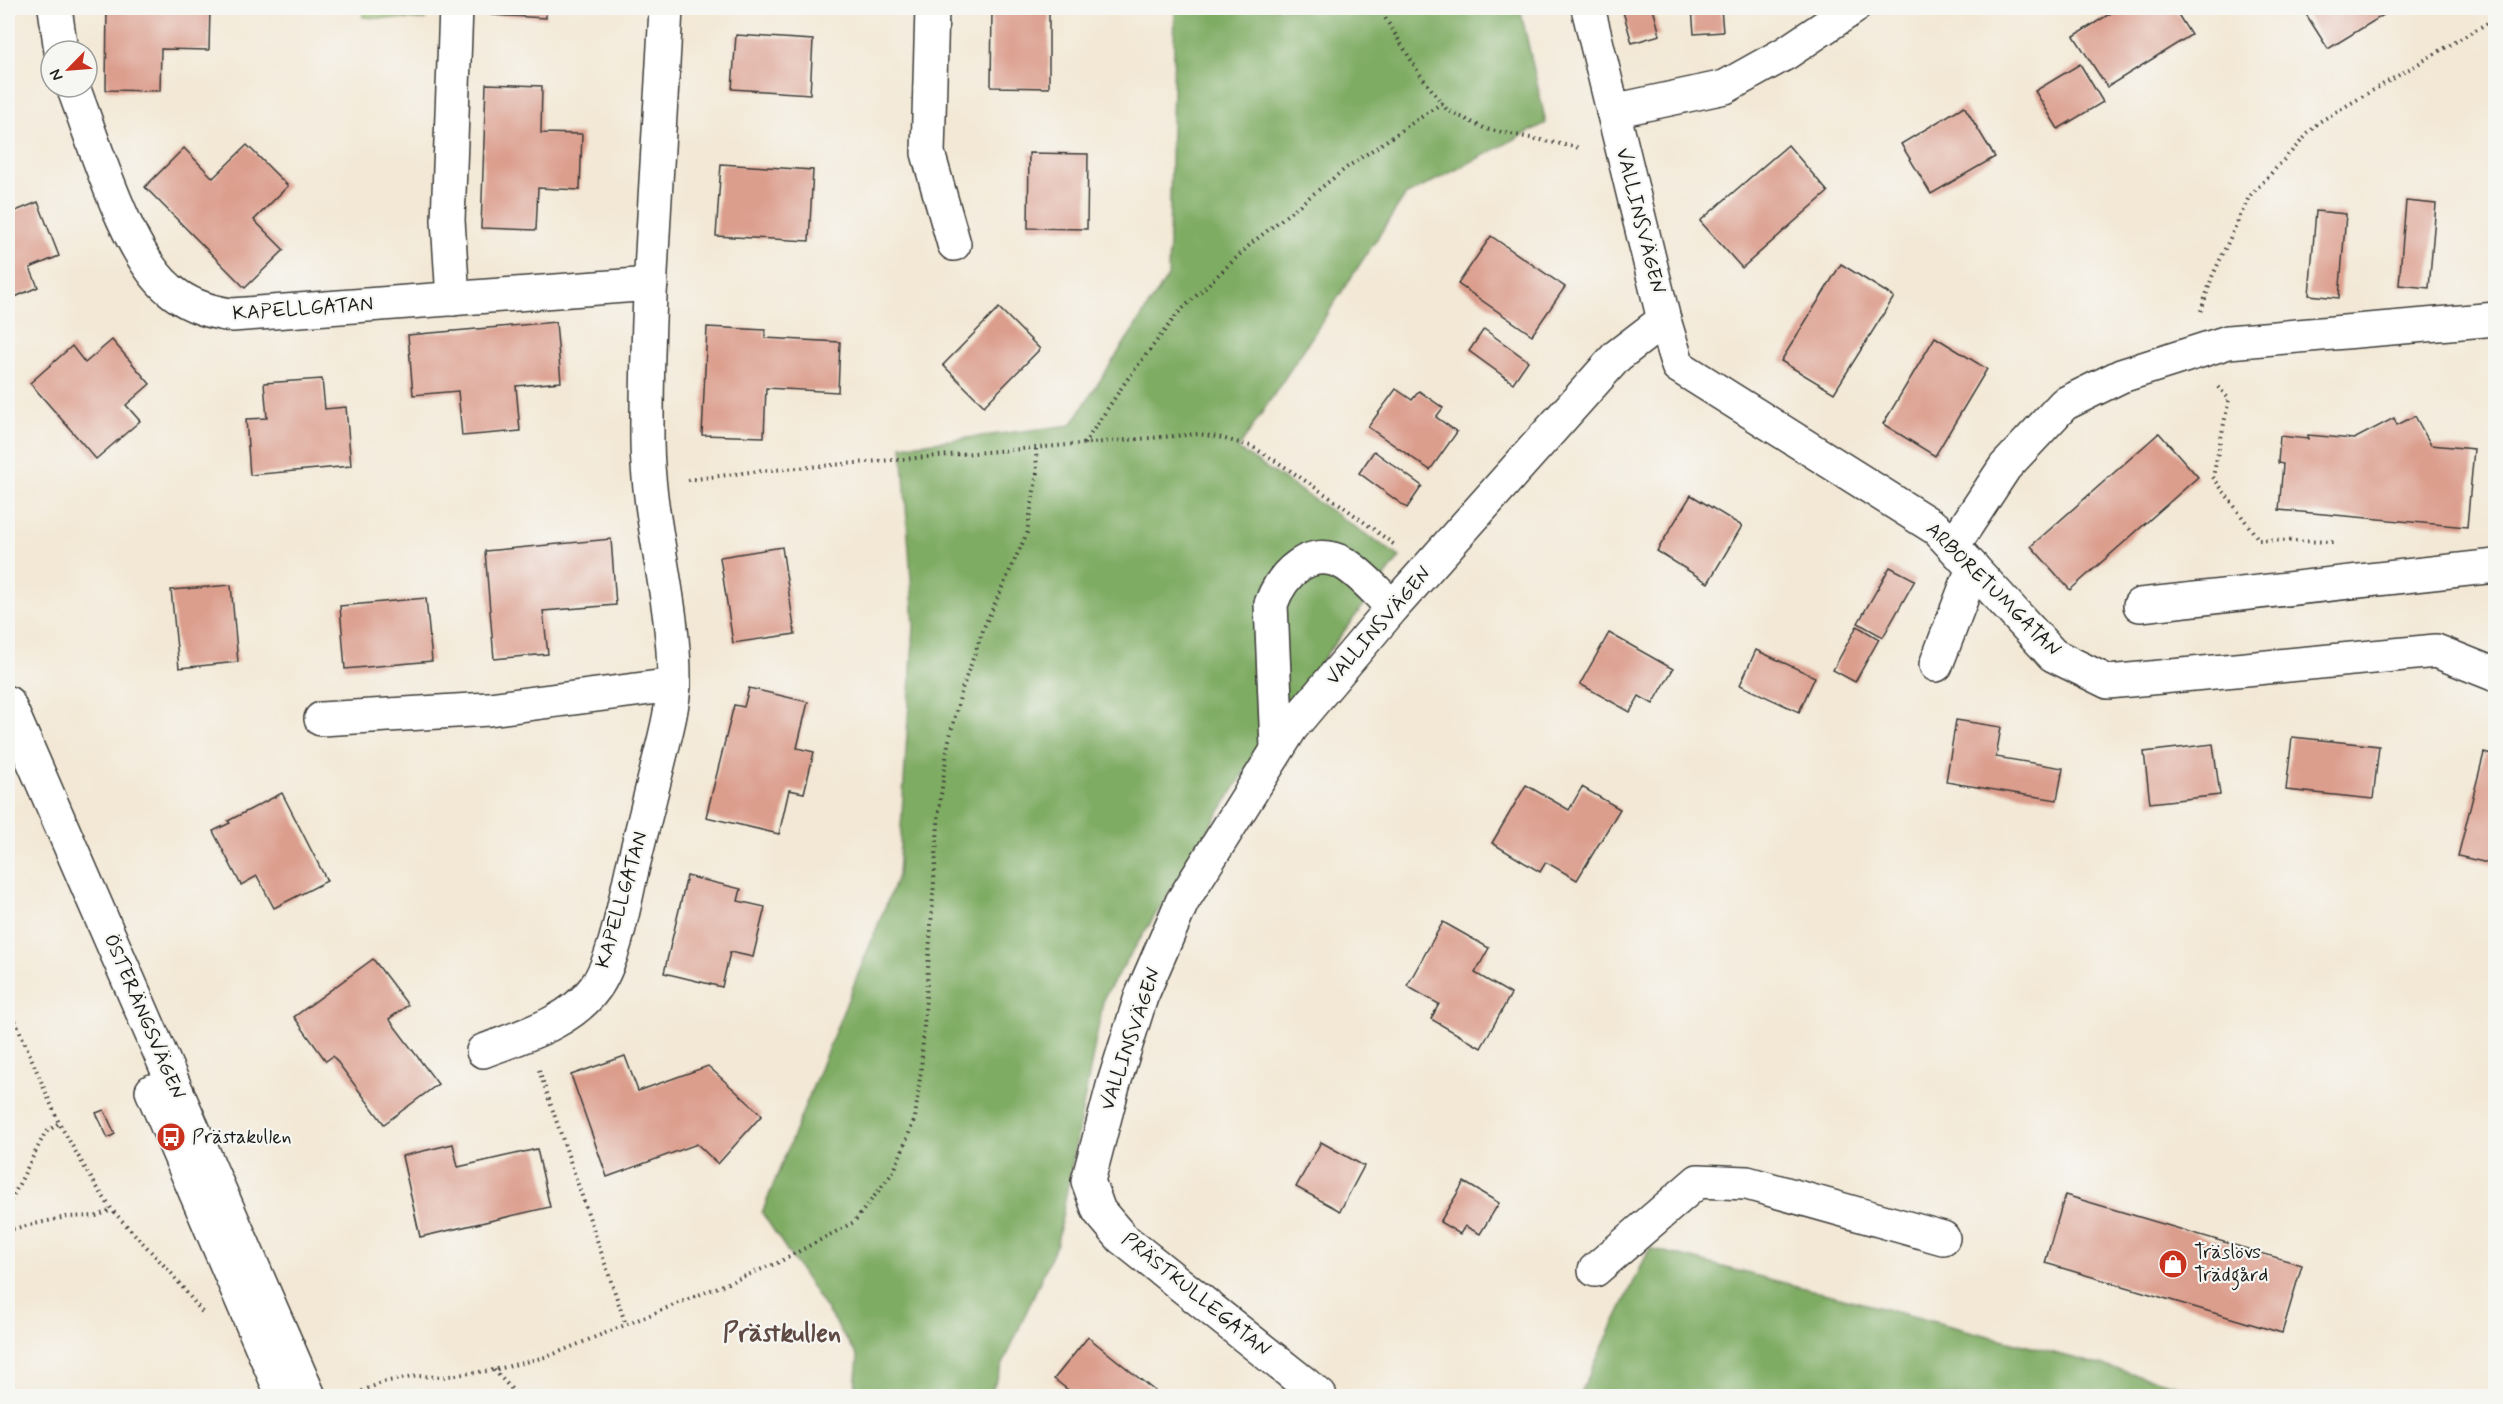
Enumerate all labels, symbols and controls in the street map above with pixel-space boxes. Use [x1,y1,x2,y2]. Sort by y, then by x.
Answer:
north arrow [39,39,99,99]
text: N [45,65,69,84]
street label: VALLINSVÄGEN [1609,145,1671,297]
street label: KAPELLGATAN [232,291,374,327]
street label: ARBORETUMGATAN [1920,517,2066,663]
street label: VALLINSVÄGEN [1320,561,1438,691]
street label: KAPELLGATAN [590,829,654,971]
street label: ÖSTERÄNGSVÄGEN [97,930,191,1104]
street label: VALLINSVÄGEN [1094,964,1168,1114]
bus stop icon: Prästakullen [155,1121,187,1153]
place label: Prästakullen [192,1124,292,1151]
street label: PRÄSTKULLEGATAN [1116,1226,1276,1364]
place label: Träslövs Trädgård [2194,1239,2268,1291]
shop icon: Träslövs Trädgård [2157,1248,2189,1280]
district label: Prästkullen [723,1317,841,1351]

